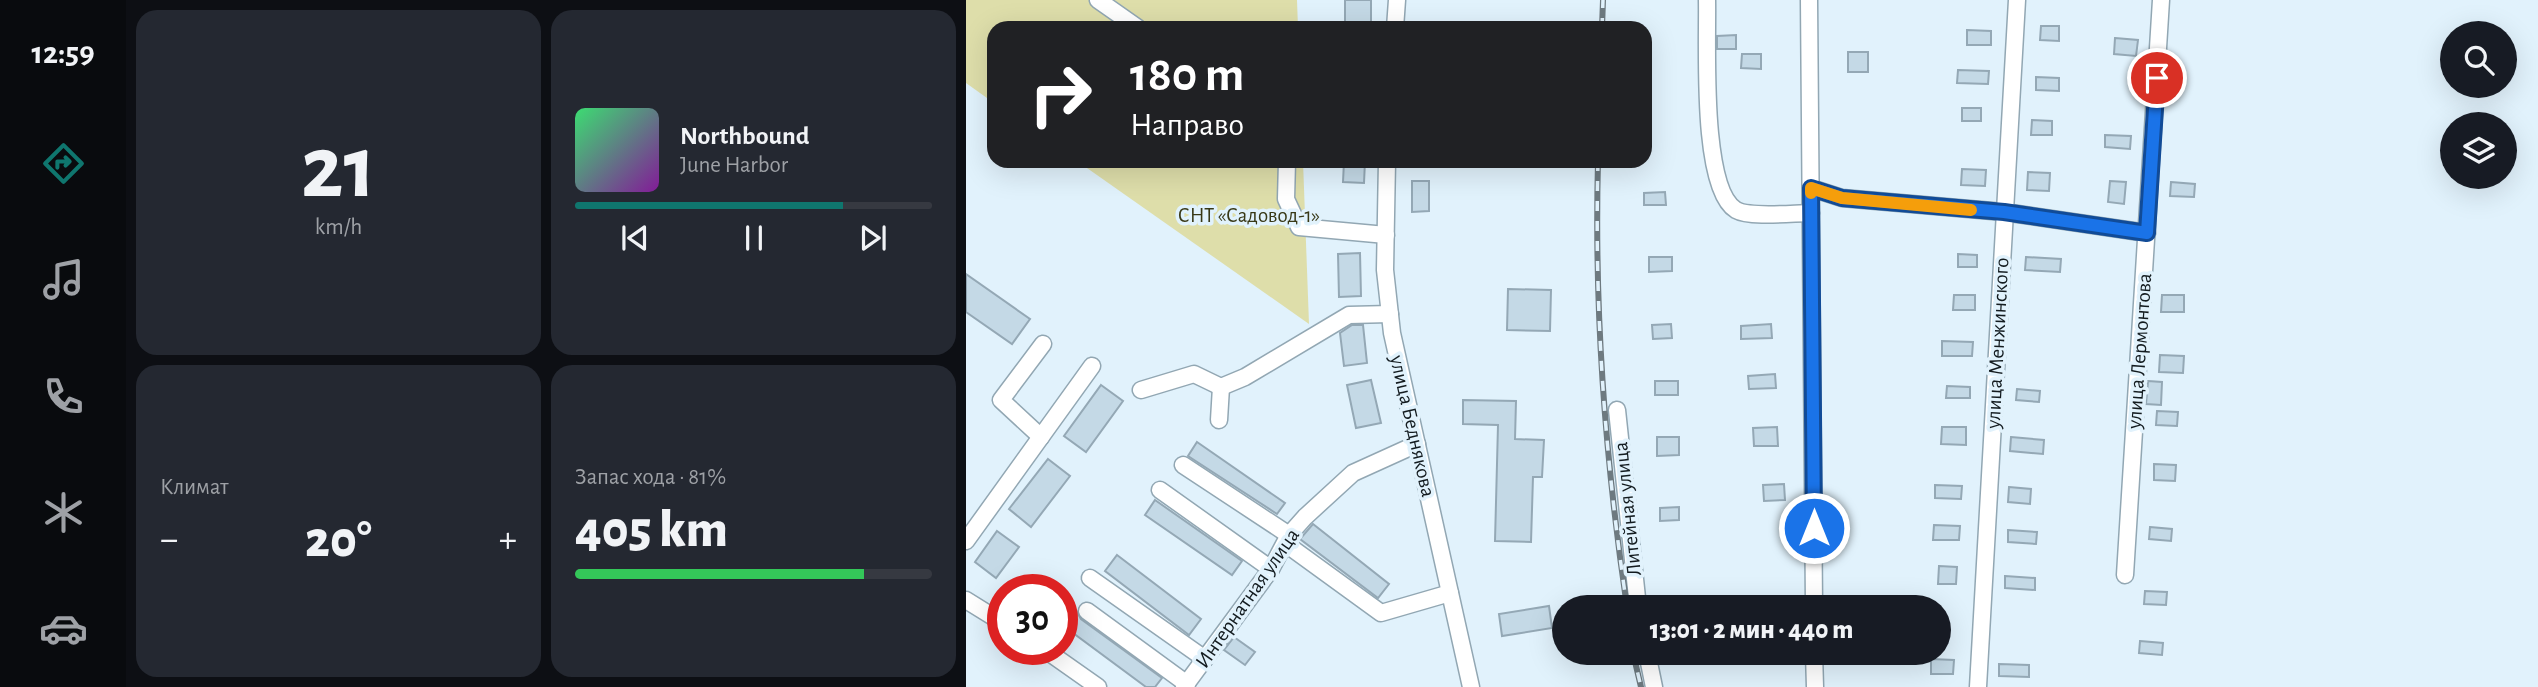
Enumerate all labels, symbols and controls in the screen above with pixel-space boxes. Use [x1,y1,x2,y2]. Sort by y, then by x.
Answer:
map controls [2440,21,2517,189]
button: search [2440,21,2517,98]
text: 12:59 [31,37,95,69]
pin [2127,48,2187,108]
icon: right [1015,49,1106,140]
text: 180 m [1130,51,1244,100]
icon: arrive [2138,59,2176,97]
text: Направо [1130,109,1244,141]
button: layers [2440,112,2517,189]
text: 21 [301,123,376,214]
text: Northbound [680,123,809,149]
icon: directions [39,139,88,188]
text: June Harbor [680,154,788,177]
park label: СНТ «Садовод-1» [1178,205,1320,226]
text: km/h [315,216,362,239]
icon: previous [616,219,654,257]
icon: pause [735,219,773,257]
icon: next [854,219,892,257]
icon: music [39,255,88,304]
street label: улица Менжинского [1982,257,2012,430]
street label: улица Лермонтова [2124,272,2155,431]
street label: улица Беднякова [1386,352,1439,499]
icon: phone [39,372,88,421]
street label: Литейная улица [1610,440,1645,577]
text: Запас хода · 81% [575,466,726,489]
text: Климат [160,476,229,499]
icon: climate [39,488,88,537]
position arrow [1777,491,1851,565]
text: 405 km [575,504,728,556]
text: 20° [305,514,372,566]
text: − [160,521,178,559]
text: + [499,521,517,559]
street label: Интернатная улица [1191,524,1304,672]
speed limit sign: 30 [987,574,1078,665]
icon: car [39,604,88,653]
text: 13:01 · 2 мин · 440 m [1650,617,1853,643]

